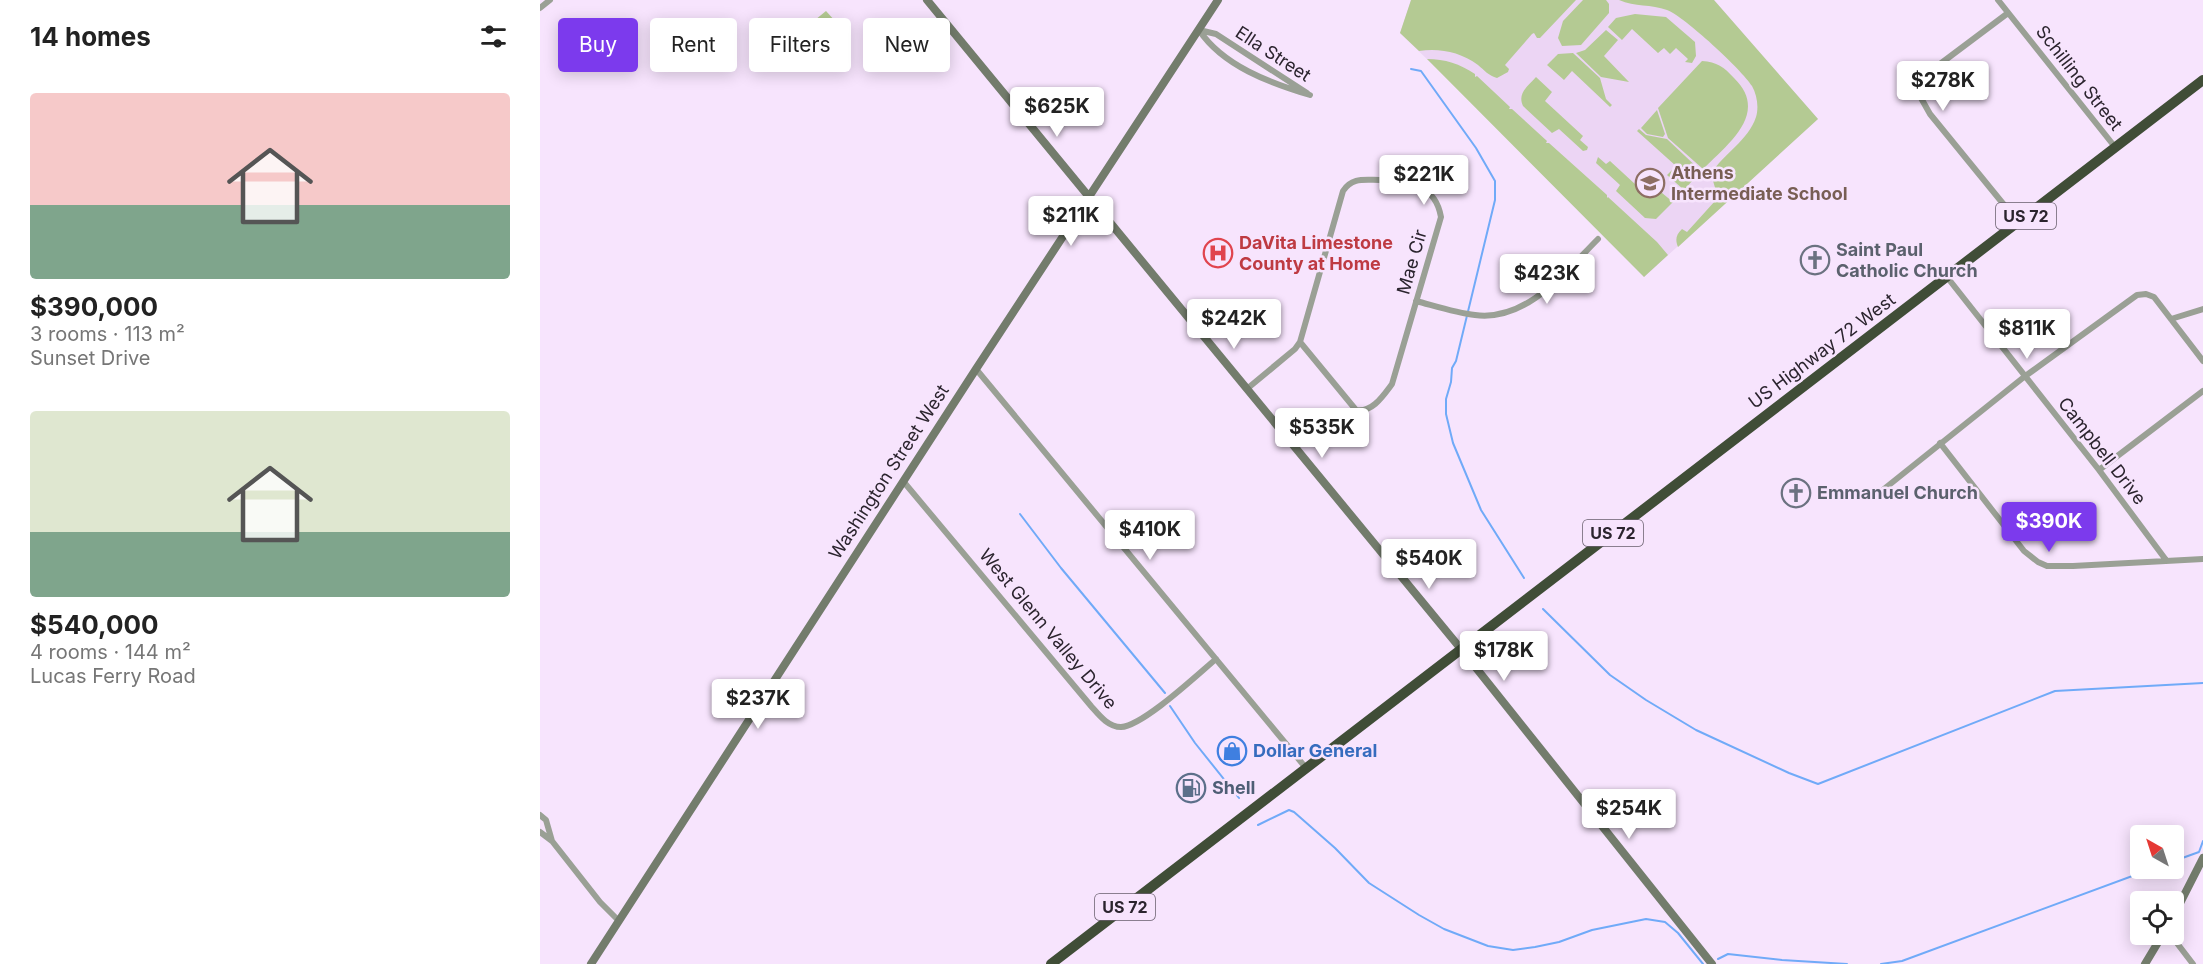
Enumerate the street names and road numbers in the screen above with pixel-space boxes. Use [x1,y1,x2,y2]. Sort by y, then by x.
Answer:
street label: Ella Street [1232,21,1315,86]
street label: Schilling Street [2032,21,2127,134]
road number: US 72 [1996,203,2056,229]
street label: Mae Cir [1392,227,1431,297]
street label: US Highway 72 West [1744,289,1899,413]
street label: Washington Street West [824,380,953,563]
street label: Campbell Drive [2054,393,2151,508]
road number: US 72 [1583,520,1643,546]
street label: West Glenn Valley Drive [975,544,1122,713]
road number: US 72 [1095,894,1155,920]

